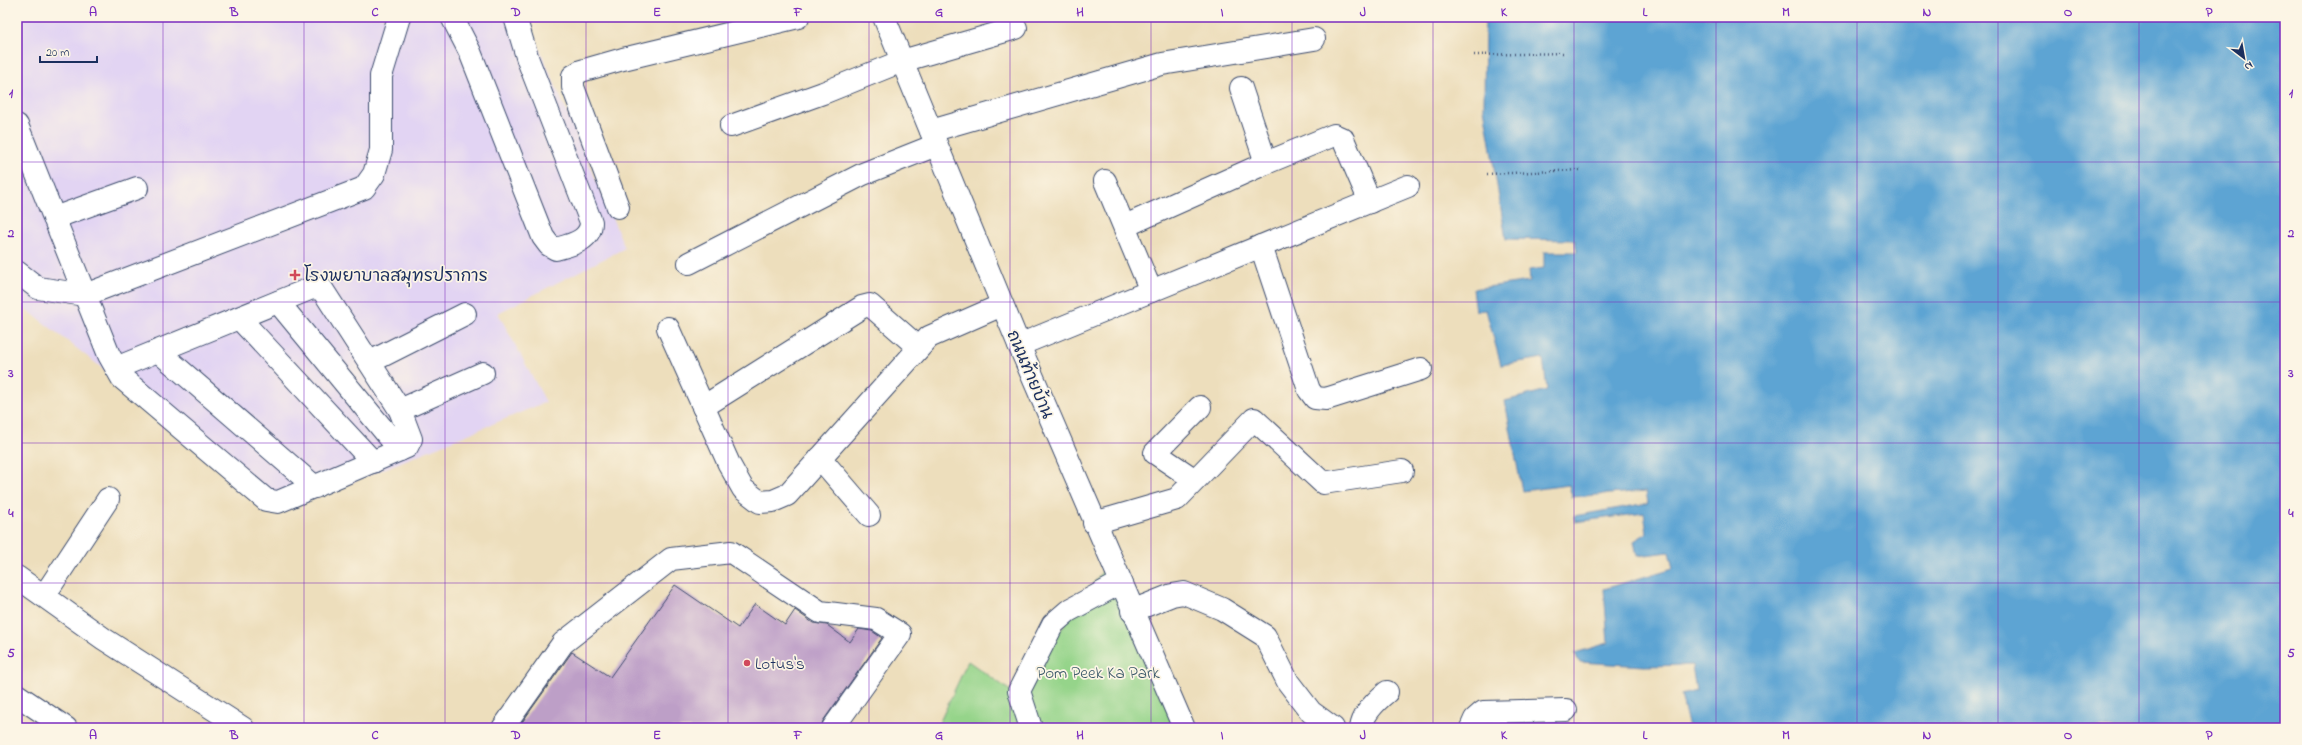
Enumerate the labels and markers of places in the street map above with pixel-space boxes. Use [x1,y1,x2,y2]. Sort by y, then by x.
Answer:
place label: โรงพยาบาลสมุทรปราการ [304,264,488,289]
marker: โรงพยาบาลสมุทรปราการ [289,269,301,281]
place label: Lotus's [755,652,805,677]
marker: Lotus's [742,658,752,668]

